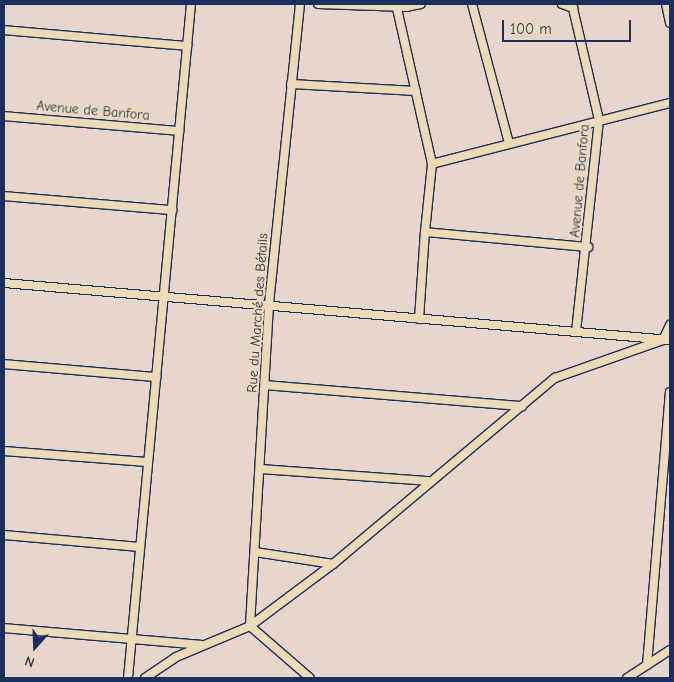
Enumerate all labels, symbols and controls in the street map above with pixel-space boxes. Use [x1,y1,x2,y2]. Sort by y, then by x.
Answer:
scale bar [504,10,633,42]
text: 100 m [510,20,552,38]
street label: Avenue de Banfora [36,98,150,124]
street label: Avenue de Banfora [567,124,593,238]
street label: Rue du Marché des Bétails [244,233,272,393]
north arrow [10,622,60,672]
text: N [23,652,37,671]

